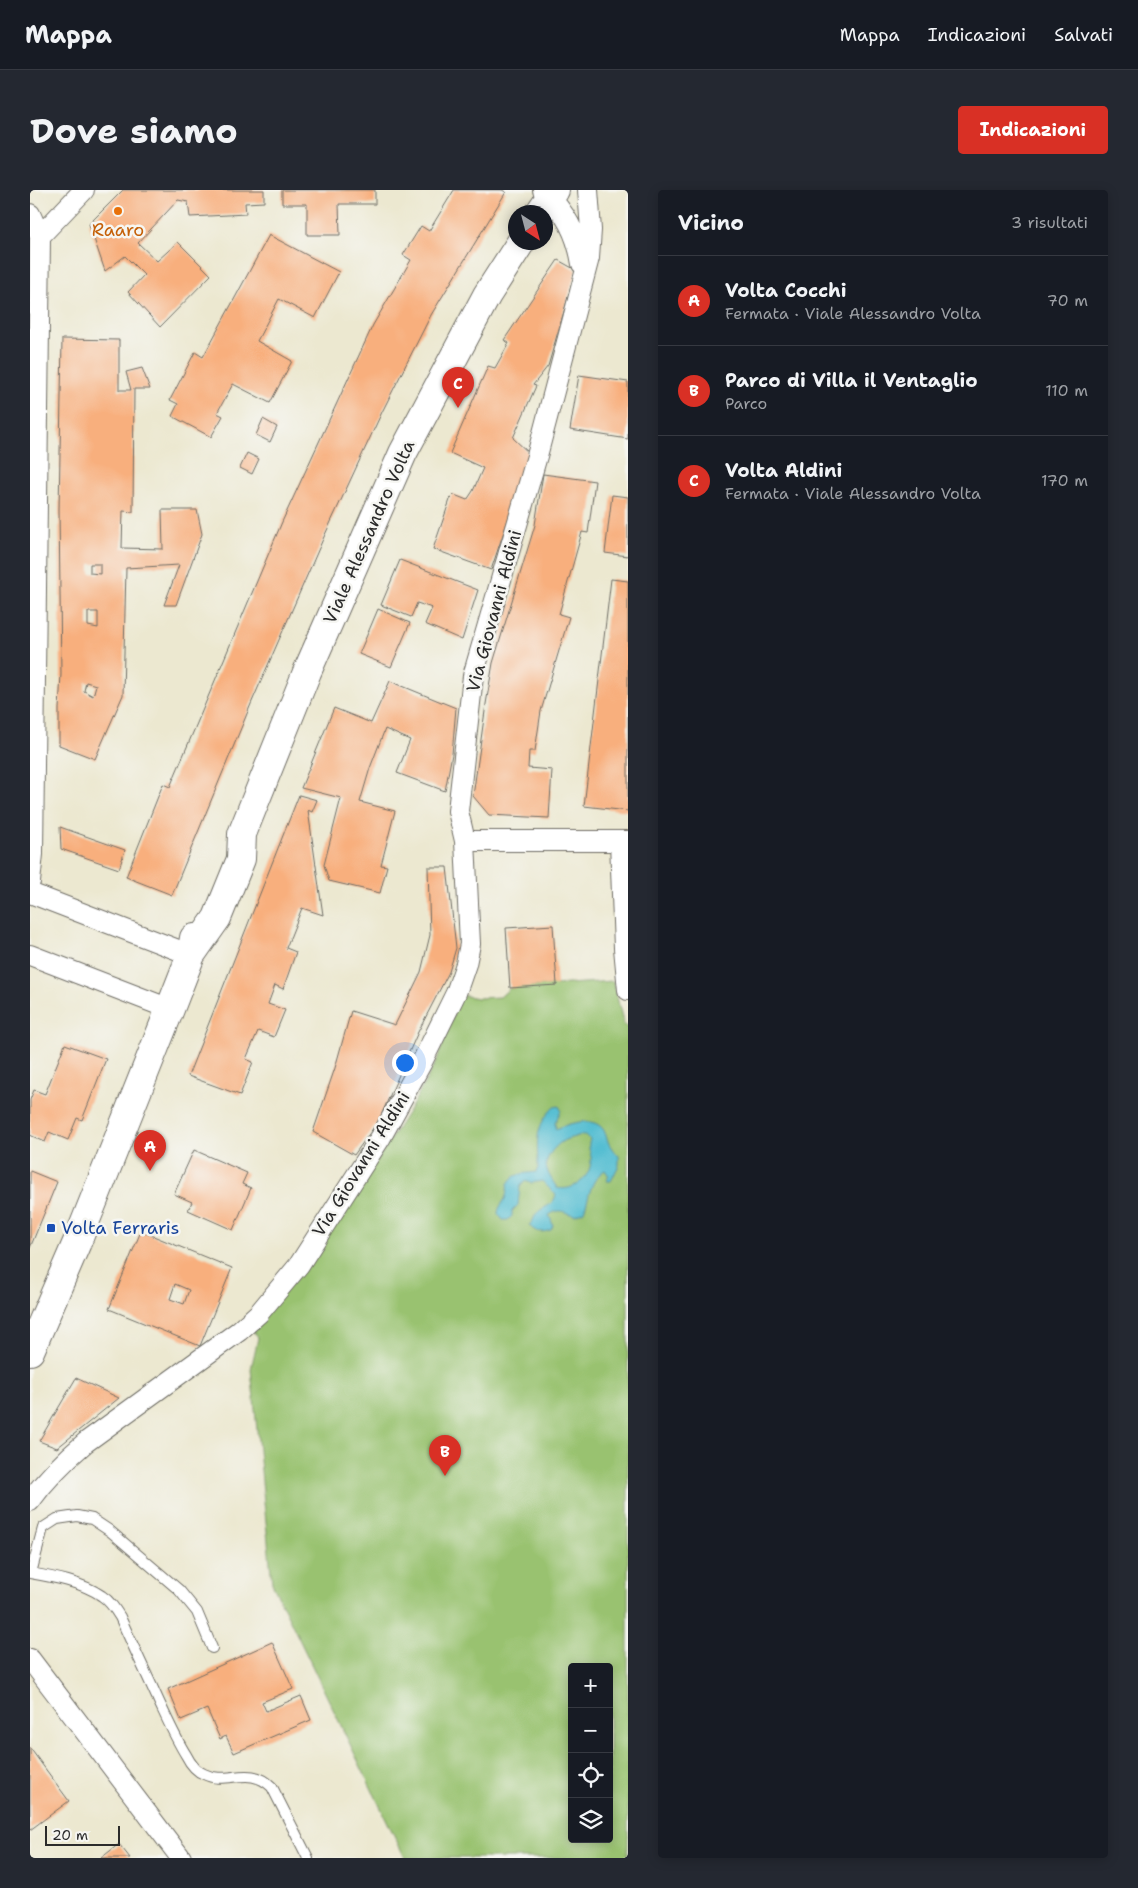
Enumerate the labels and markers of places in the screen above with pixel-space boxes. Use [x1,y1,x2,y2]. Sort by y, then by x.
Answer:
marker: Raaro [112,205,124,217]
place label: Raaro [92,218,144,242]
pin: C [442,367,474,408]
pin: A [134,1130,166,1171]
place label: Volta Ferraris [61,1216,180,1240]
marker: Volta Ferraris [45,1222,57,1234]
pin: B [429,1435,461,1476]

